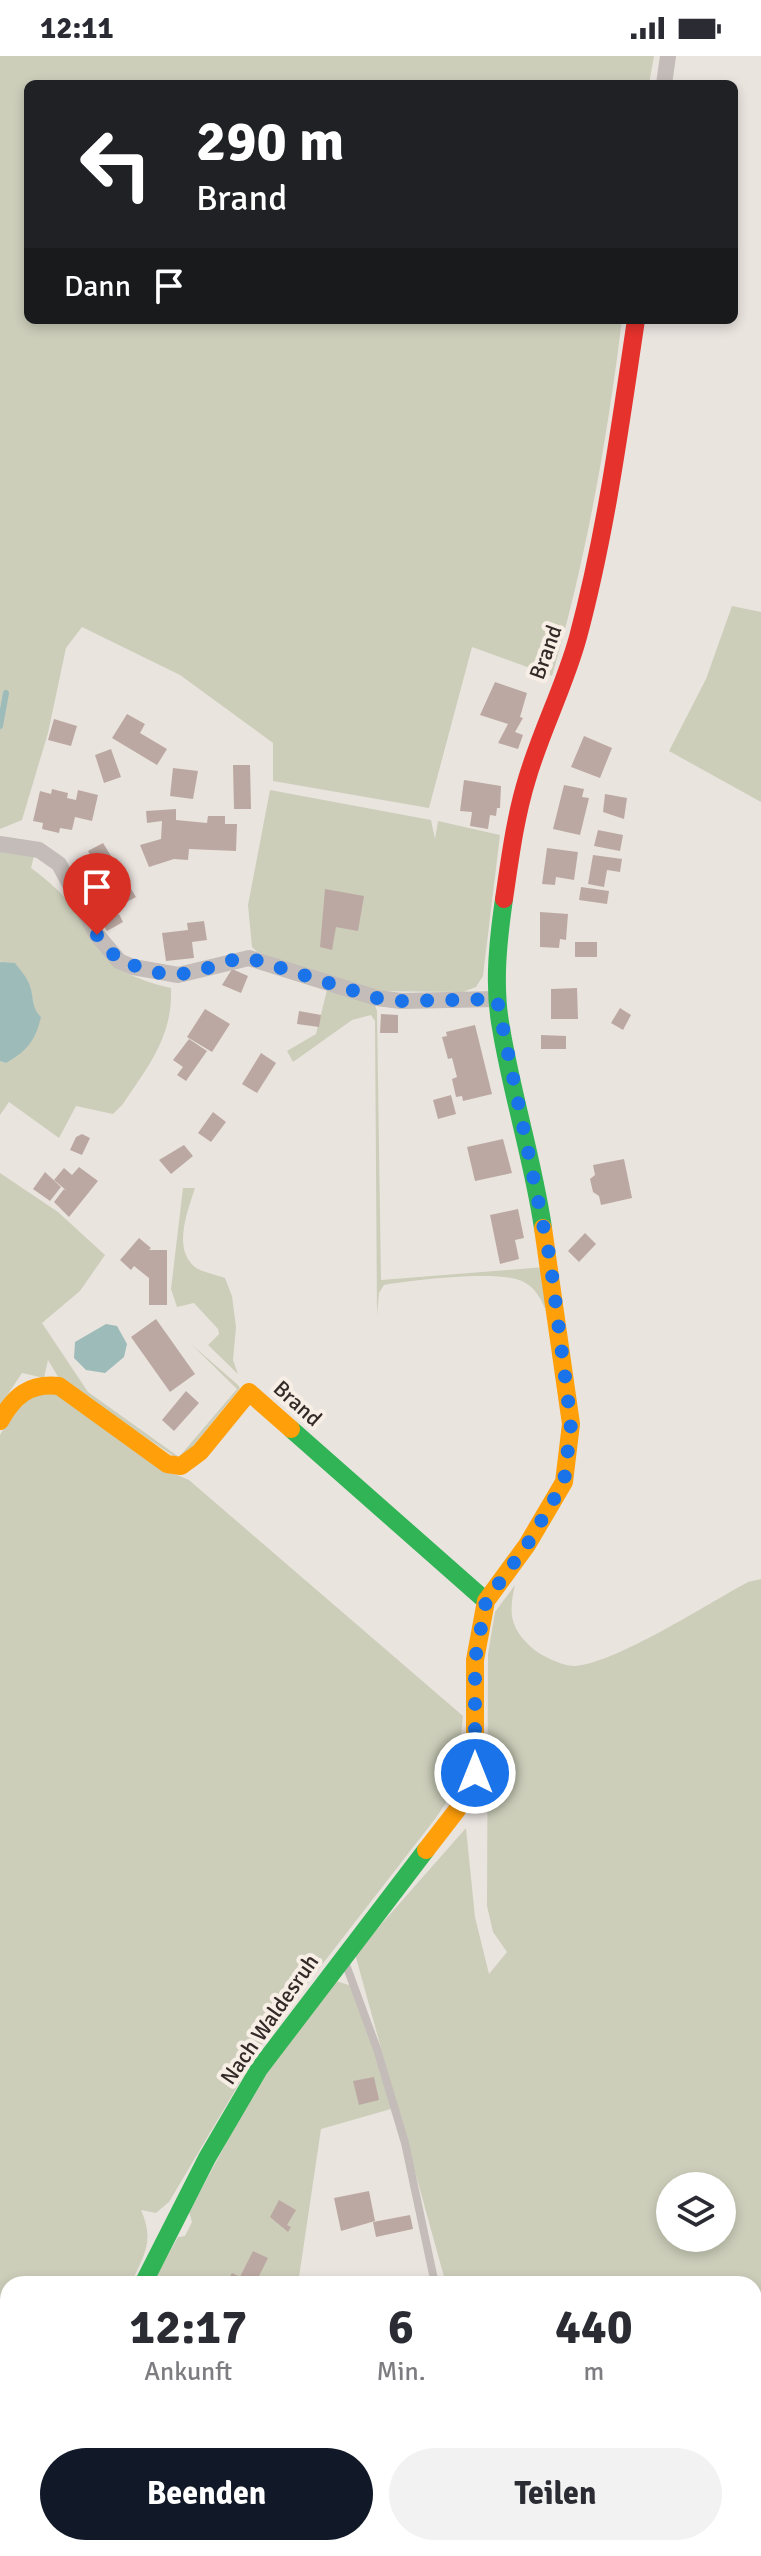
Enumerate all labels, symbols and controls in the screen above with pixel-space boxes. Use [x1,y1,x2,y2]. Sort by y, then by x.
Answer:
text: 12:11 [40,10,114,47]
text: 290 m [196,107,344,176]
icon: left [64,112,168,216]
text: Brand [196,176,287,221]
icon: arrive [147,264,191,308]
text: Dann [64,268,131,305]
street label: Brand [523,621,568,683]
pin [63,853,131,935]
icon: arrive [75,865,119,909]
street label: Brand [268,1375,327,1432]
position arrow [433,1731,517,1815]
street label: Nach Waldesruh [214,1949,324,2090]
map controls [656,2172,736,2252]
button: layers [656,2172,736,2252]
text: 12:17 [129,2298,247,2357]
text: 6 [388,2298,414,2357]
text: 440 [555,2298,633,2357]
text: Ankunft [144,2356,232,2388]
text: Min. [376,2356,426,2388]
text: m [583,2356,604,2388]
button: Beenden [40,2448,373,2540]
button: Teilen [389,2448,722,2540]

